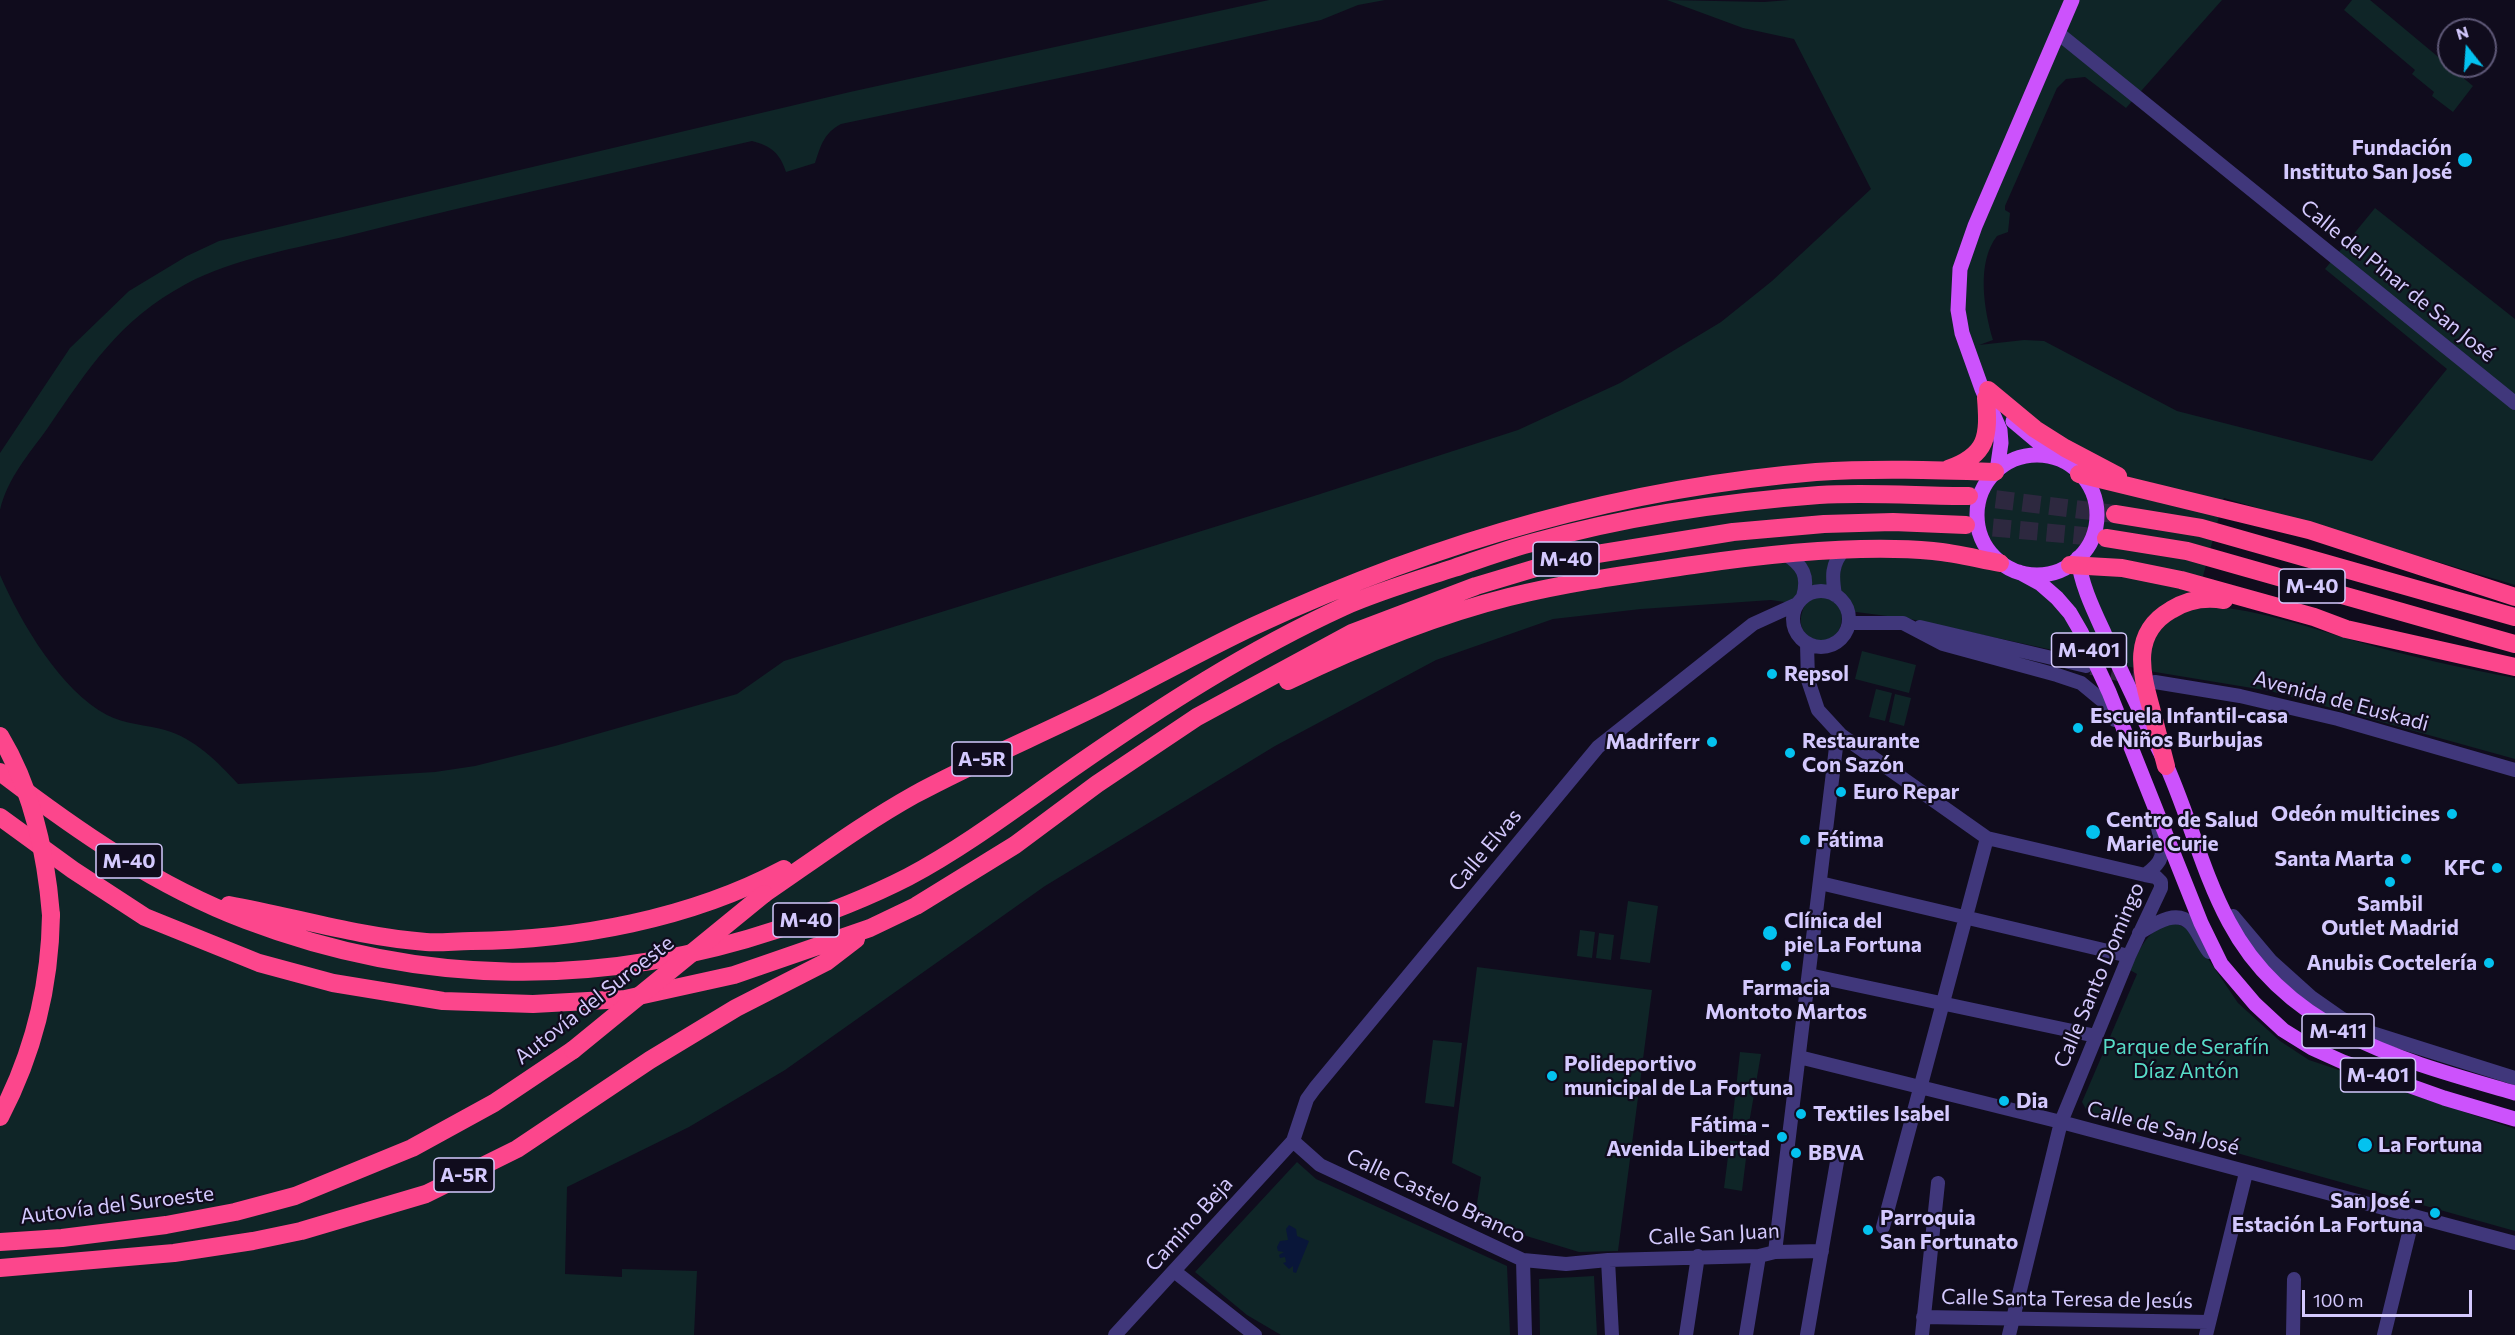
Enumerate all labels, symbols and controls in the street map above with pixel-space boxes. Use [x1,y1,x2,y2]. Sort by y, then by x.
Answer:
north arrow [2437,18,2497,78]
text: N [2454,21,2471,43]
place label: Fundación Instituto San José [2283,135,2452,185]
marker: Fundación Instituto San José [2456,151,2474,169]
street label: Calle del Pinar de San José [2296,195,2500,367]
road number: M-40 [1533,542,1599,576]
road number: M-40 [2279,569,2345,603]
road number: M-401 [2052,633,2126,667]
place label: Repsol [1784,661,1849,687]
street label: Avenida de Euskadi [2251,665,2431,737]
marker: Repsol [1765,667,1779,681]
place label: Escuela Infantil-casa de Niños Burbujas [2090,703,2288,753]
marker: Escuela Infantil-casa de Niños Burbujas [2071,721,2085,735]
place label: Restaurante Con Sazón [1802,728,1920,778]
place label: Madriferr [1606,729,1700,755]
marker: Madriferr [1705,735,1719,749]
road number: A-5R [952,742,1012,776]
marker: Restaurante Con Sazón [1783,746,1797,760]
place label: Euro Repar [1853,779,1959,805]
marker: Euro Repar [1834,785,1848,799]
place label: Odeón multicines [2271,801,2440,827]
street label: Calle Elvas [1443,804,1527,896]
place label: Centro de Salud Marie Curie [2106,807,2258,857]
marker: Odeón multicines [2445,807,2459,821]
marker: Centro de Salud Marie Curie [2084,823,2102,841]
place label: Fátima [1817,827,1884,853]
marker: Fátima [1798,833,1812,847]
road number: M-40 [96,844,162,878]
place label: Santa Marta [2275,846,2394,872]
marker: Santa Marta [2399,852,2413,866]
place label: KFC [2444,855,2485,881]
marker: KFC [2490,861,2504,875]
marker: Sambil Outlet Madrid [2383,875,2397,889]
street label: Calle Santo Domingo [2049,878,2149,1072]
place label: Sambil Outlet Madrid [2321,891,2459,941]
road number: M-40 [773,903,839,937]
place label: Clínica del pie La Fortuna [1784,908,1922,958]
marker: Clínica del pie La Fortuna [1761,924,1779,942]
street label: Autovía del Suroeste [509,930,679,1070]
place label: Anubis Coctelería [2306,950,2477,976]
marker: Anubis Coctelería [2482,956,2496,970]
marker: Farmacia Montoto Martos [1779,959,1793,973]
place label: Farmacia Montoto Martos [1705,975,1867,1025]
road number: M-411 [2302,1014,2374,1048]
park label: Parque de Serafín Díaz Antón [2103,1034,2269,1084]
place label: Polideportivo municipal de La Fortuna [1564,1051,1793,1101]
road number: M-401 [2340,1058,2416,1092]
marker: Polideportivo municipal de La Fortuna [1545,1069,1559,1083]
place label: Dia [2016,1088,2048,1114]
marker: Dia [1997,1094,2011,1108]
street label: Calle de San José [2084,1096,2242,1160]
place label: Textiles Isabel [1813,1101,1950,1127]
marker: Textiles Isabel [1794,1107,1808,1121]
place label: Fátima - Avenida Libertad [1606,1112,1770,1162]
marker: Fátima - Avenida Libertad [1775,1130,1789,1144]
place label: La Fortuna [2378,1132,2482,1158]
marker: La Fortuna [2356,1136,2374,1154]
place label: BBVA [1808,1140,1864,1166]
street label: Calle Castelo Branco [1342,1143,1530,1249]
marker: BBVA [1789,1146,1803,1160]
road number: A-5R [434,1158,494,1192]
street label: Camino Beja [1140,1171,1238,1277]
street label: Autovía del Suroeste [19,1181,215,1229]
place label: San José - Estación La Fortuna [2232,1188,2423,1238]
place label: Parroquia San Fortunato [1880,1205,2018,1255]
marker: San José - Estación La Fortuna [2428,1206,2442,1220]
street label: Calle San Juan [1648,1218,1780,1250]
marker: Parroquia San Fortunato [1861,1223,1875,1237]
scale bar [2305,1278,2474,1316]
street label: Calle Santa Teresa de Jesús [1941,1284,2193,1314]
text: 100 m [2313,1289,2363,1311]

